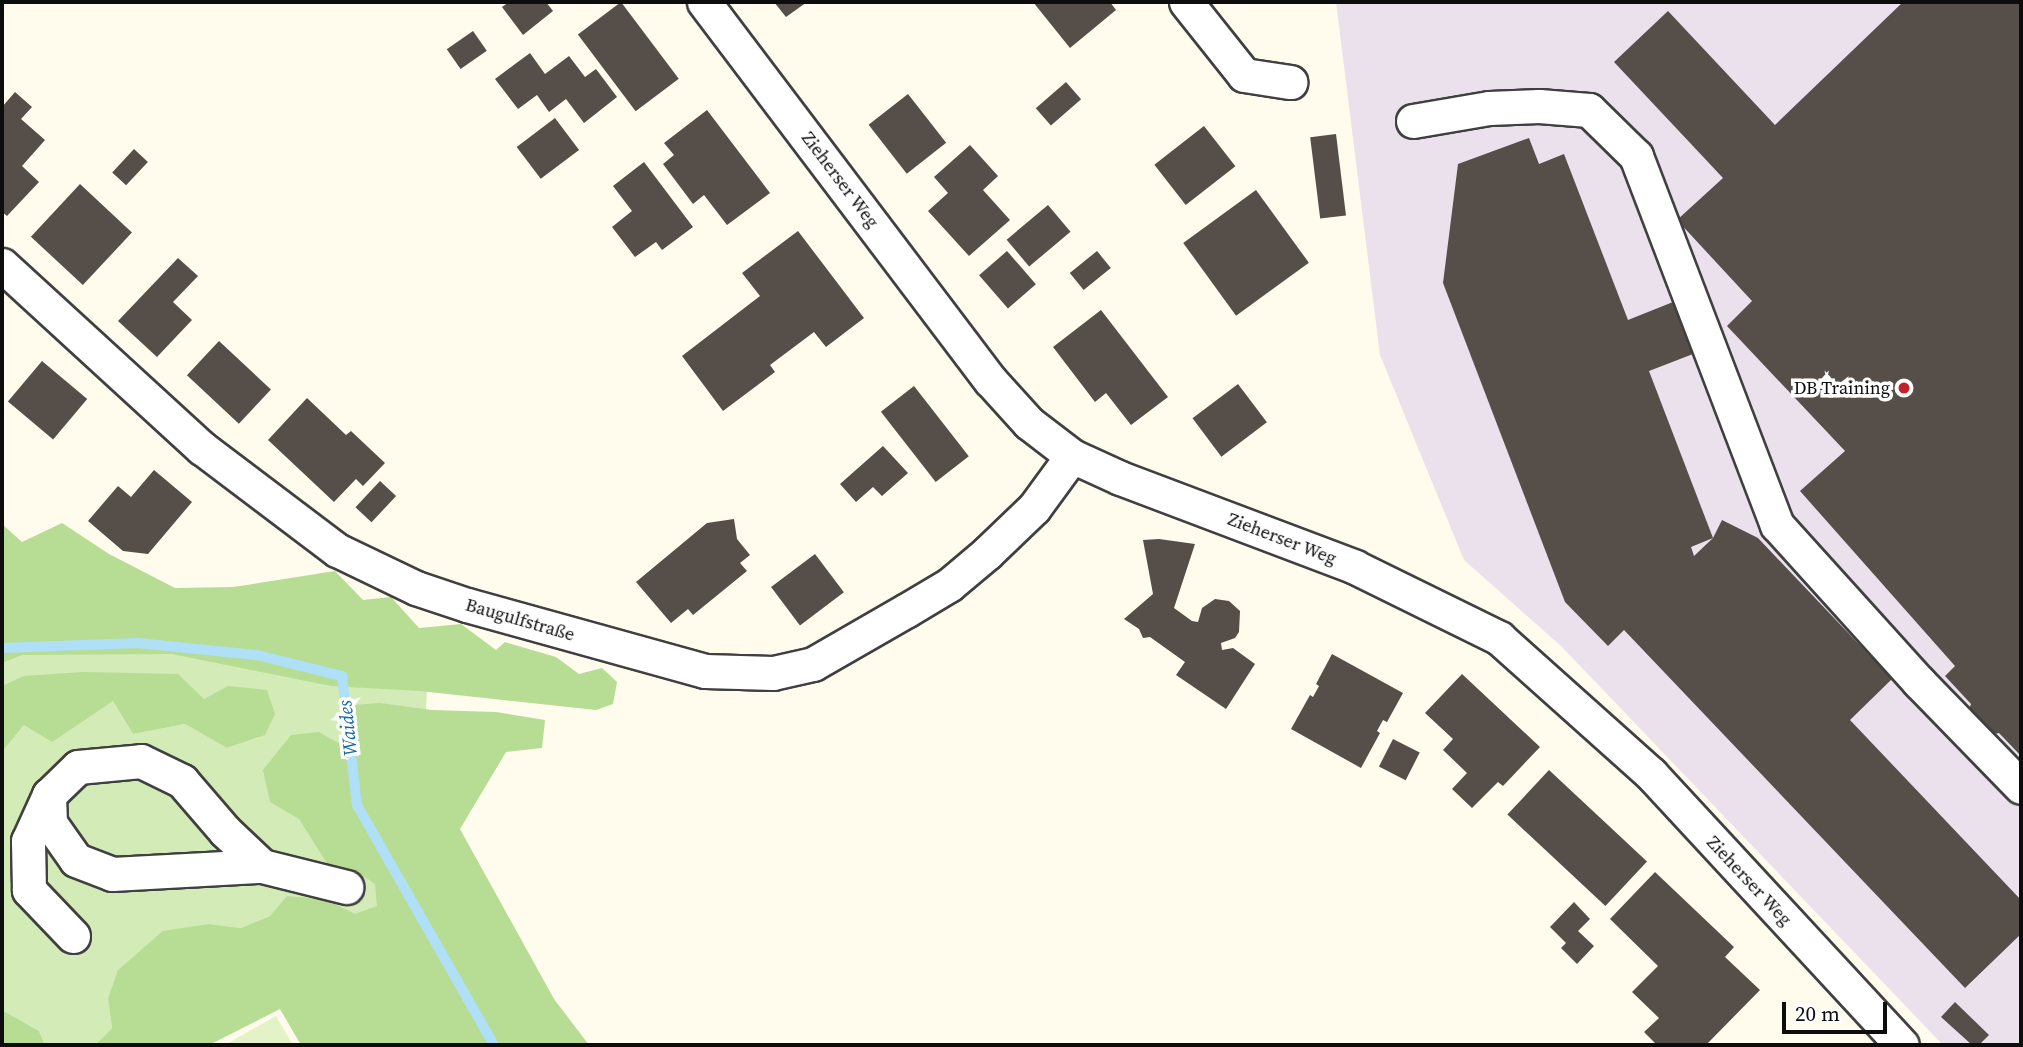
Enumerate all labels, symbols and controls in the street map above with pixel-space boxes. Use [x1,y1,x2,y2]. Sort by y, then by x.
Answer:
street label: Zieherser Weg [797,128,883,232]
place label: DB Training [1793,377,1890,399]
marker: DB Training [1896,380,1912,396]
street label: Zieherser Weg [1224,508,1340,570]
street label: Baugulfstraße [463,594,577,646]
water label: Waides [334,699,362,757]
street label: Zieherser Weg [1702,832,1796,930]
scale bar [1785,988,1890,1032]
text: 20 m [1795,999,1840,1028]

